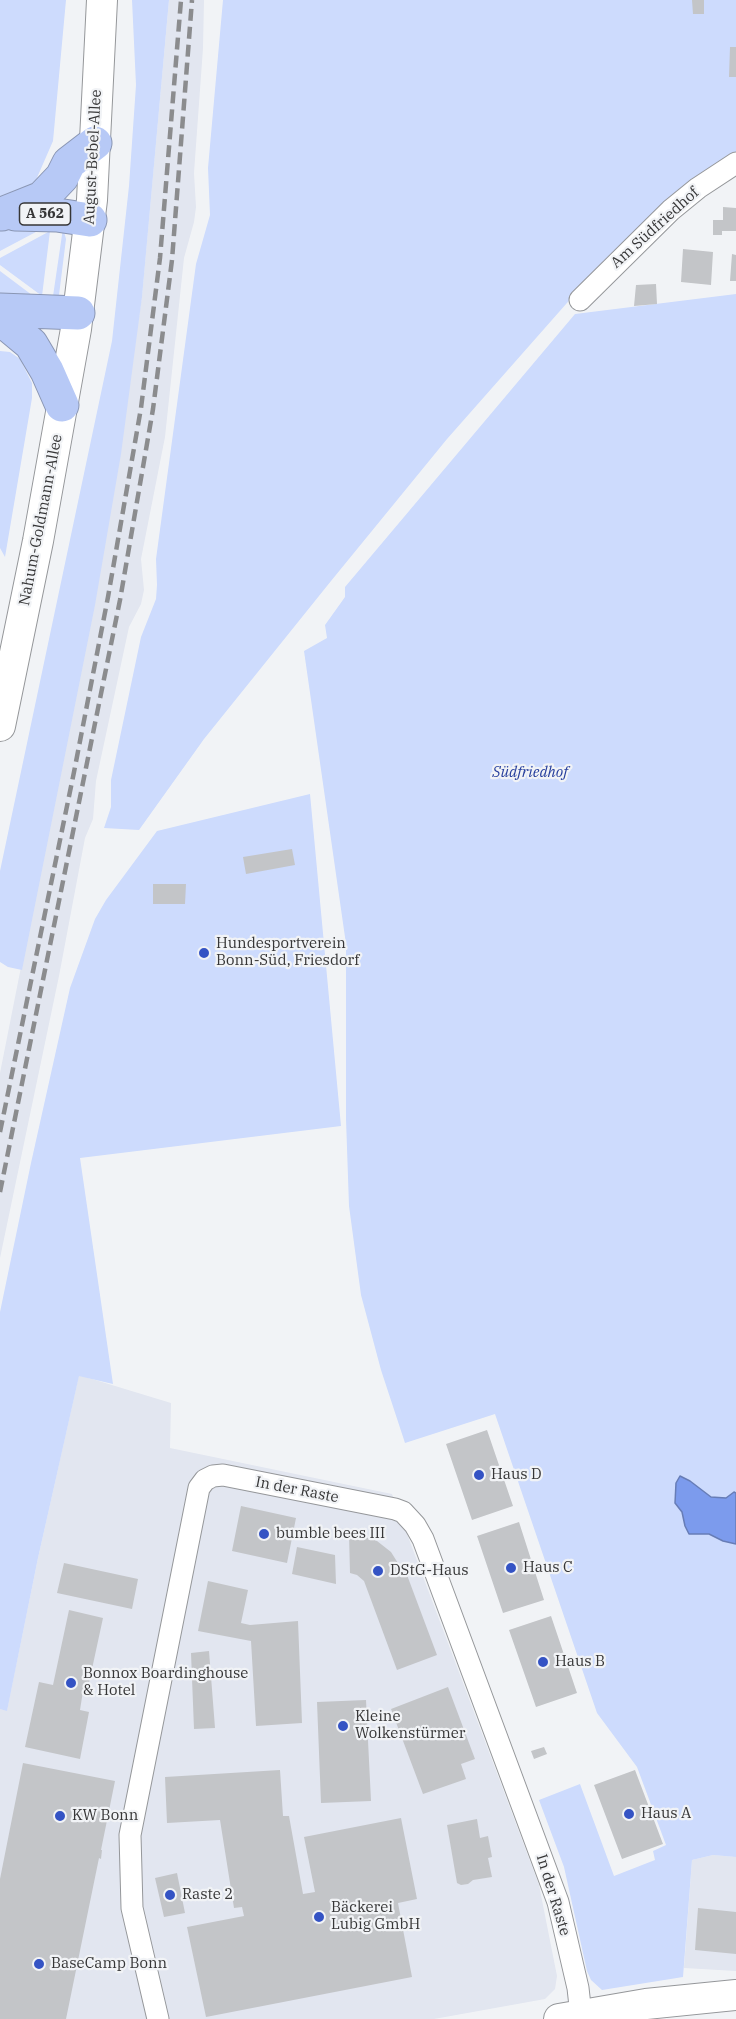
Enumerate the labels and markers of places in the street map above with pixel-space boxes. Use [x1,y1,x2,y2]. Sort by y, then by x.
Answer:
place label: Hundesportverein Bonn-Süd, Friesdorf [216,935,359,970]
marker: Hundesportverein Bonn-Süd, Friesdorf [197,946,211,960]
place label: Haus D [491,1466,542,1484]
marker: Haus D [472,1468,486,1482]
place label: bumble bees III [276,1525,385,1543]
marker: bumble bees III [257,1527,271,1541]
place label: Haus C [523,1559,573,1577]
marker: Haus C [504,1561,518,1575]
place label: DStG-Haus [390,1562,469,1580]
marker: DStG-Haus [371,1564,385,1578]
place label: Haus B [555,1653,605,1671]
marker: Haus B [536,1655,550,1669]
place label: Bonnox Boardinghouse & Hotel [83,1665,248,1700]
marker: Bonnox Boardinghouse & Hotel [64,1676,78,1690]
place label: Kleine Wolkenstürmer [355,1708,465,1743]
marker: Kleine Wolkenstürmer [336,1719,350,1733]
place label: Haus A [641,1805,691,1823]
place label: KW Bonn [72,1807,138,1825]
marker: Haus A [622,1807,636,1821]
marker: KW Bonn [53,1809,67,1823]
place label: Raste 2 [182,1886,233,1904]
marker: Raste 2 [163,1888,177,1902]
place label: Bäckerei Lubig GmbH [331,1899,420,1934]
marker: Bäckerei Lubig GmbH [312,1910,326,1924]
place label: BaseCamp Bonn [51,1955,167,1973]
marker: BaseCamp Bonn [32,1957,46,1971]

